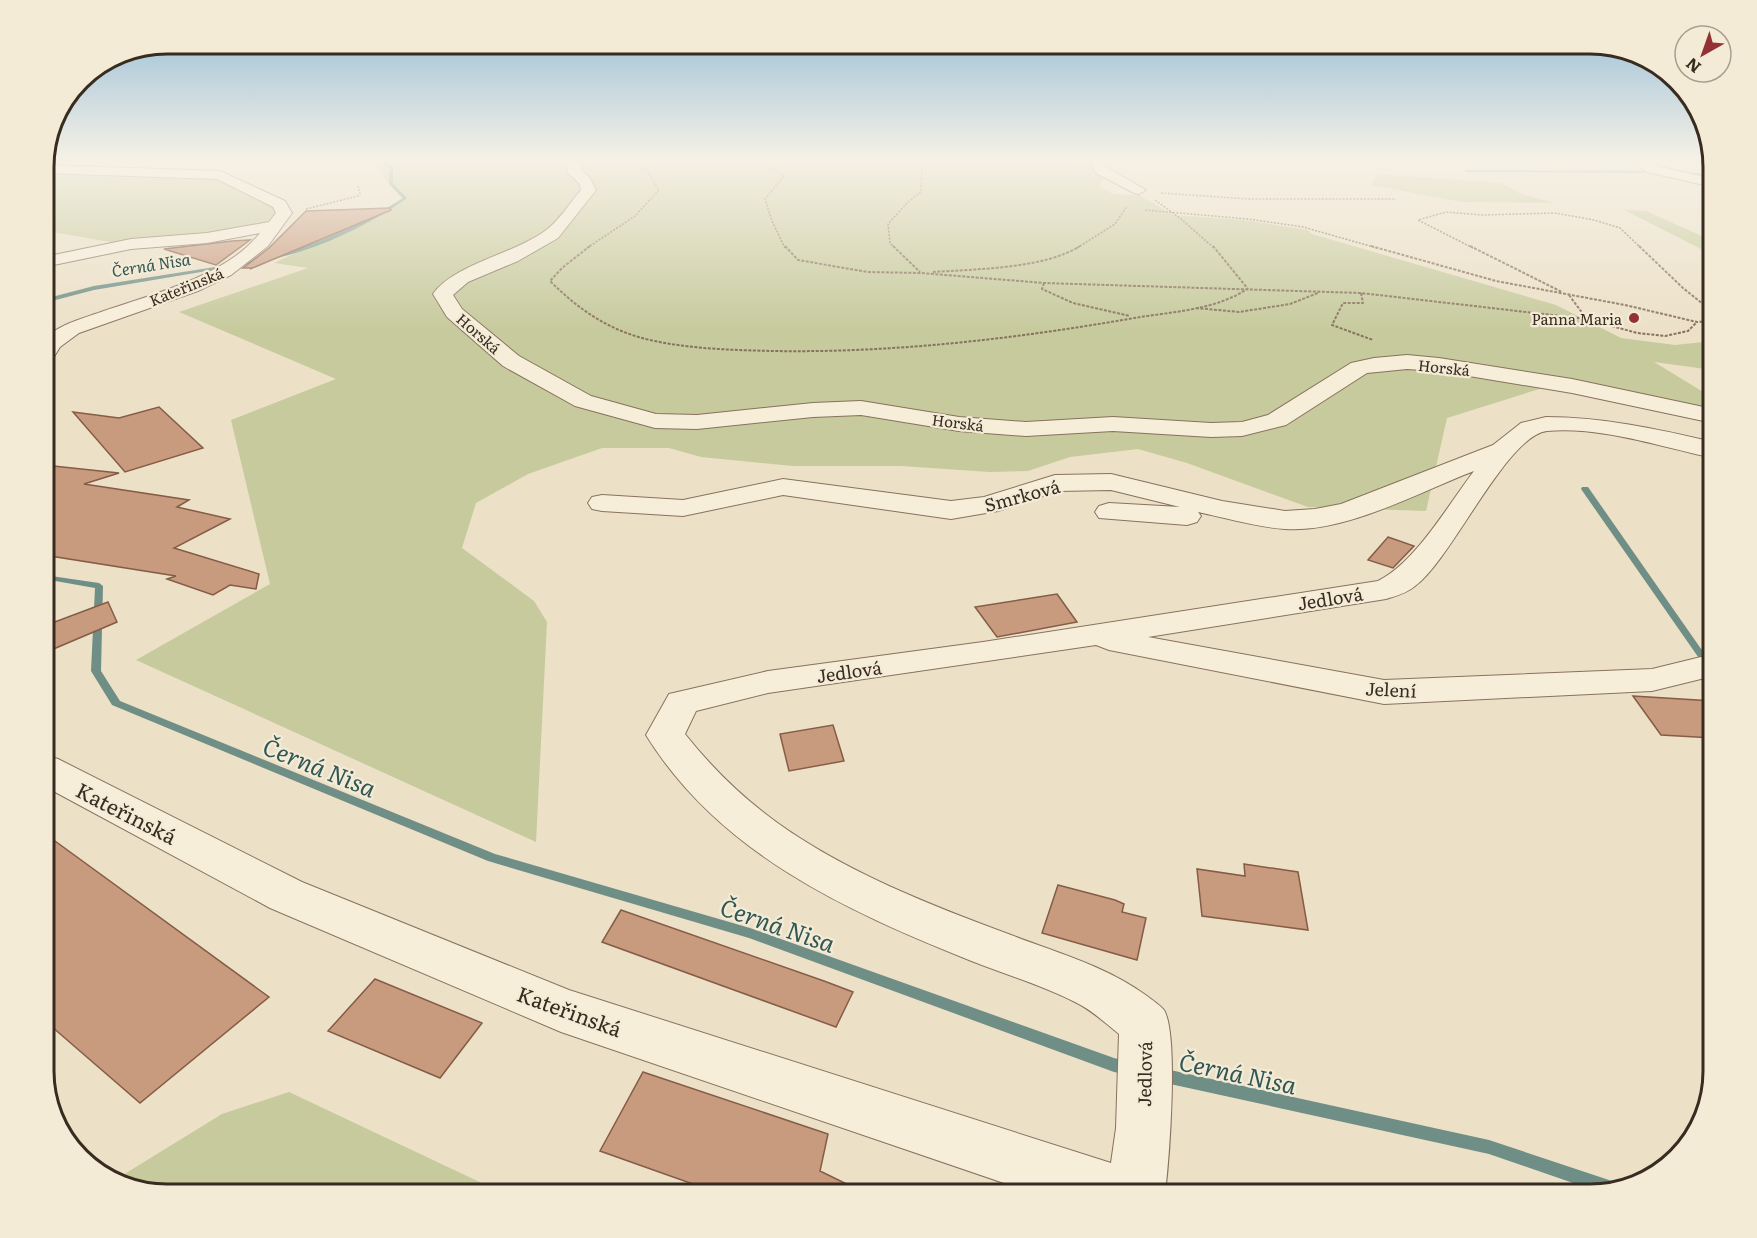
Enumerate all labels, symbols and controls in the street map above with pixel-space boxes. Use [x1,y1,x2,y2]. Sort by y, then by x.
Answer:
north arrow [1673,24,1733,84]
text: N [1680,53,1706,80]
water label: Černá Nisa [110,246,193,282]
street label: Kateřinská [145,260,227,311]
street label: Horská [452,307,507,359]
place label: Panna Maria [1531,307,1623,330]
marker: Panna Maria [1627,311,1641,325]
street label: Horská [1417,353,1472,381]
street label: Horská [931,407,986,437]
street label: Smrková [981,472,1063,518]
street label: Jedlová [1295,579,1365,616]
street label: Jedlová [814,653,884,689]
street label: Jelení [1365,674,1417,704]
water label: Černá Nisa [258,727,382,805]
street label: Kateřinská [71,773,183,851]
water label: Černá Nisa [716,888,840,960]
street label: Kateřinská [513,977,627,1044]
street label: Jedlová [1130,1041,1158,1107]
water label: Černá Nisa [1176,1042,1300,1102]

